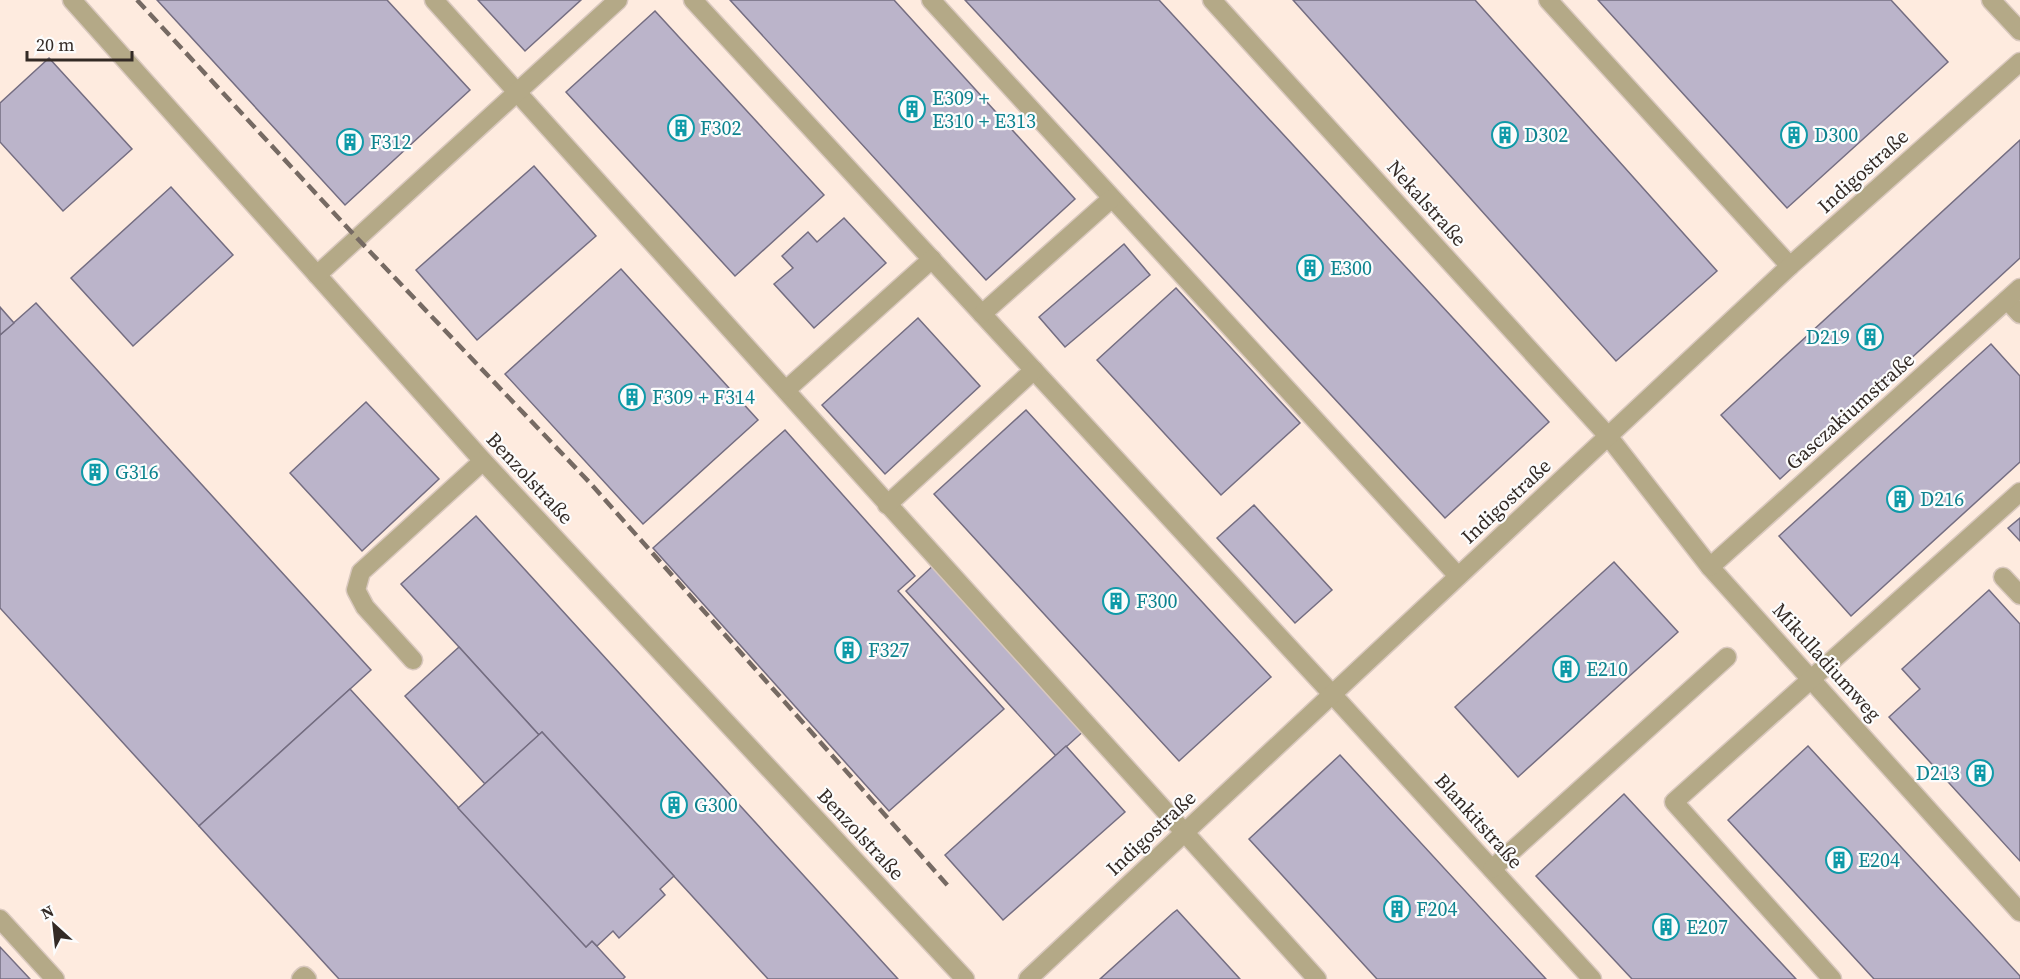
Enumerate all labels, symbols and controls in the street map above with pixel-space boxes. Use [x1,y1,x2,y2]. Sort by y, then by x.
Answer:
scale bar [27,24,132,62]
text: 20 m [36,32,74,57]
place label: E309 + E310 + E313 [932,84,1036,135]
building icon: E309 + E310 + E313 [897,94,927,124]
building icon: F302 [666,113,696,143]
place label: F302 [700,114,742,142]
building icon: D302 [1490,120,1520,150]
building icon: D300 [1779,120,1809,150]
place label: D302 [1524,121,1568,149]
place label: D300 [1814,121,1858,149]
street label: Indigostraße [1811,123,1915,219]
building icon: F312 [335,127,365,157]
place label: F312 [370,128,412,156]
street label: Nekalstraße [1381,154,1473,252]
building icon: E300 [1295,253,1325,283]
place label: E300 [1330,254,1372,282]
building icon: D219 [1855,322,1885,352]
place label: D219 [1806,323,1850,351]
street label: Gasczakiumstraße [1780,346,1920,476]
building icon: F309 + F314 [617,382,647,412]
place label: F309 + F314 [652,383,755,411]
street label: Benzolstraße [480,426,580,530]
street label: Indigostraße [1455,452,1557,550]
building icon: G316 [80,457,110,487]
place label: G316 [115,458,159,486]
building icon: D216 [1885,484,1915,514]
place label: D216 [1920,485,1964,513]
building icon: F300 [1101,586,1131,616]
place label: F300 [1136,587,1178,615]
street label: Mikulladiumweg [1766,597,1888,727]
building icon: F327 [833,635,863,665]
place label: F327 [868,636,910,664]
building icon: E210 [1551,654,1581,684]
place label: E210 [1586,655,1628,683]
building icon: D213 [1965,758,1995,788]
place label: D213 [1916,759,1960,787]
street label: Blankitstraße [1429,767,1529,875]
street label: Benzolstraße [811,782,911,886]
street label: Indigostraße [1100,784,1202,882]
building icon: G300 [659,790,689,820]
place label: G300 [694,791,738,819]
building icon: E204 [1824,845,1854,875]
place label: E204 [1858,846,1900,874]
building icon: F204 [1382,894,1412,924]
north arrow [24,895,84,955]
place label: F204 [1416,895,1458,923]
text: N [37,899,58,924]
building icon: E207 [1651,912,1681,942]
place label: E207 [1686,913,1728,941]

